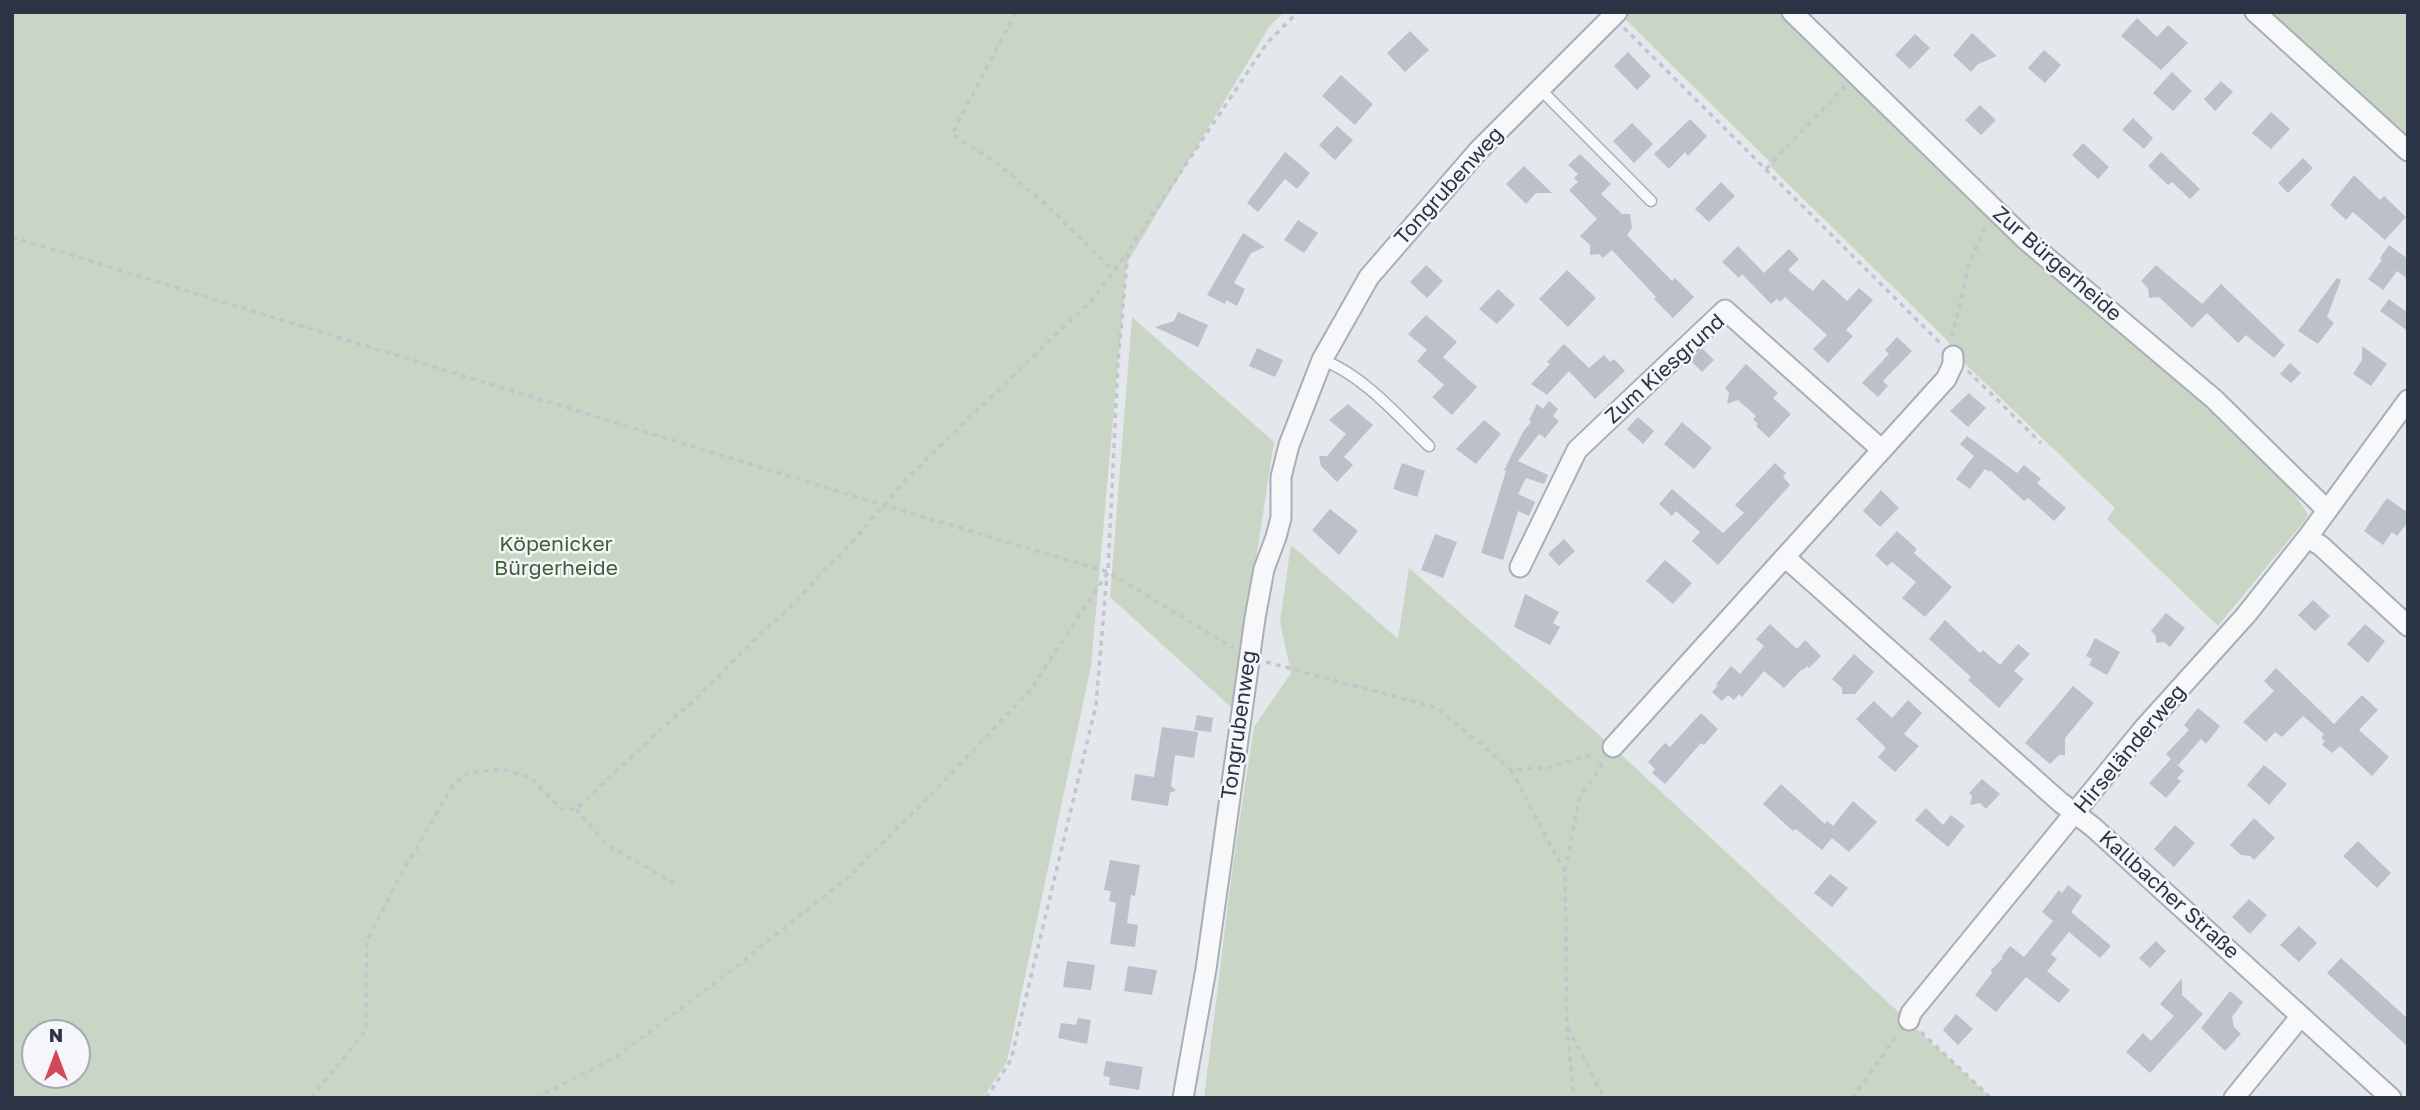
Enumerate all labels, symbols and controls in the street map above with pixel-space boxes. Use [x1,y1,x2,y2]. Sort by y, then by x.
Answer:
street label: Tongrubenweg [1389,122,1509,250]
street label: Zur Bürgerheide [1988,201,2126,327]
street label: Zum Kiesgrund [1600,309,1730,429]
park label: Köpenicker Bürgerheide [494,531,618,581]
street label: Tongrubenweg [1216,649,1262,801]
street label: Hirseländerweg [2069,680,2191,818]
street label: Kallbacher Straße [2094,825,2244,965]
north arrow [21,1019,91,1089]
text: N [49,1023,63,1046]

